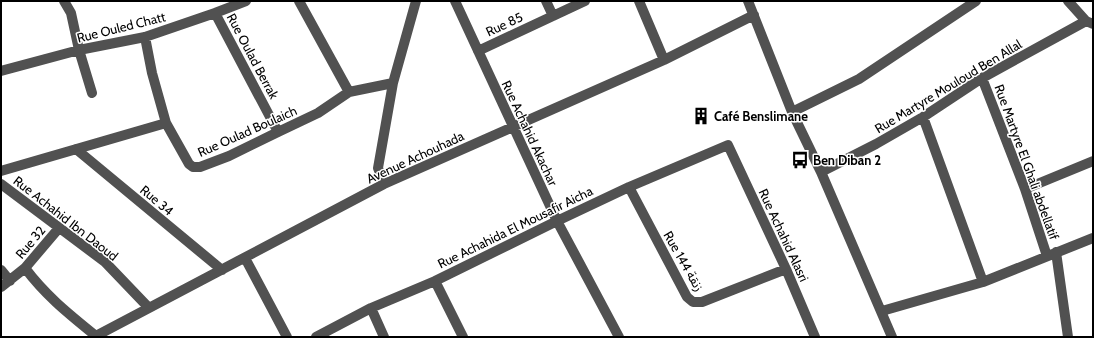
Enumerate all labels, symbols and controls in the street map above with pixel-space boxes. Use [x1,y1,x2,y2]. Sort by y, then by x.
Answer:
street label: Rue Ouled Chatt [75,8,167,46]
street label: Rue 85 [483,9,525,39]
street label: Rue Oulad Berrak [224,10,282,102]
street label: Rue Martyre Mouloud Ben Allal [872,36,1024,136]
street label: Rue Achahid Akachar [499,78,562,189]
street label: Rue Martyre El Ghali abdellatif [991,82,1063,243]
street label: Rue Oulad Boulaich [195,102,299,160]
building icon: Café Benslimane [691,106,711,126]
place label: Café Benslimane [714,108,808,124]
street label: Avenue Achouhada [364,127,467,187]
bus stop icon: Ben Diban 2 [790,150,810,170]
place label: Ben Diban 2 [813,152,881,168]
street label: Rue Achahid Ibn Daoud [10,172,122,264]
street label: Rue 34 [137,181,177,219]
street label: Rue Achahida El Mousafir Aicha [435,182,596,272]
street label: Rue Achahid Alasri [756,186,812,284]
street label: Rue 32 [12,222,48,262]
street label: Rue 144 زنقة [660,228,708,294]

